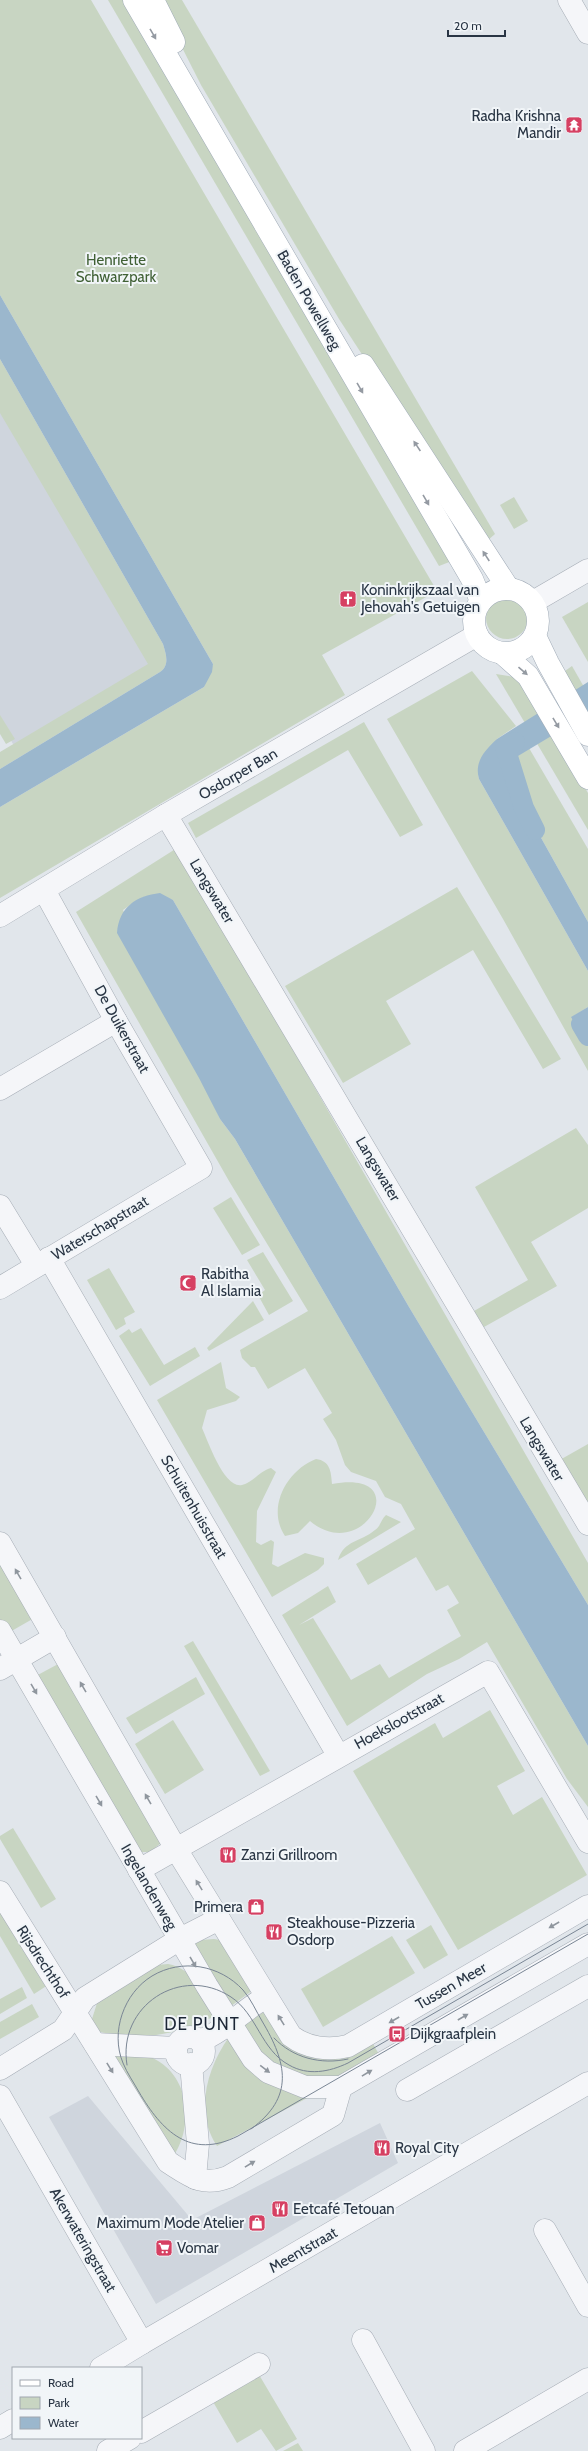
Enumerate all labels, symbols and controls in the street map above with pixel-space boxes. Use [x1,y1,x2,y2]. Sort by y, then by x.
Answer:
scale bar [448,12,505,38]
text: 20 m [454,18,482,33]
one-way arrow [150,28,157,40]
place label: Radha Krishna Mandir [471,107,562,142]
temple icon: Radha Krishna Mandir [564,115,584,135]
street label: Baden Powellweg [273,247,345,353]
park label: Henriette Schwarzpark [76,251,156,286]
one-way arrow [357,382,364,394]
one-way arrow [413,441,421,451]
one-way arrow [422,494,429,506]
one-way arrow [482,551,490,562]
place label: Koninkrijkszaal van Jehovah's Getuigen [360,581,480,616]
church icon: Koninkrijkszaal van Jehovah's Getuigen [338,589,358,609]
one-way arrow [518,667,528,676]
one-way arrow [553,717,560,729]
street label: Osdorper Ban [196,744,280,804]
street label: Langswater [186,855,238,927]
street label: De Duikerstraat [90,982,154,1076]
street label: Langswater [352,1133,404,1205]
street label: Waterschapstraat [48,1192,152,1264]
place label: Rabitha Al Islamia [201,1265,262,1300]
mosque icon: Rabitha Al Islamia [178,1273,198,1293]
street label: Langswater [516,1413,568,1485]
street label: Schuitenhuisstraat [157,1452,231,1562]
one-way arrow [15,1568,22,1580]
one-way arrow [80,1681,87,1693]
one-way arrow [30,1683,37,1695]
street label: Hoekslootstraat [351,1689,447,1753]
one-way arrow [144,1794,151,1805]
one-way arrow [96,1795,103,1807]
street label: Ingelandenweg [117,1841,181,1934]
restaurant icon: Zanzi Grillroom [218,1845,238,1865]
place label: Zanzi Grillroom [241,1846,337,1864]
one-way arrow [196,1879,203,1891]
shop icon: Primera [246,1897,266,1917]
place label: Primera [194,1898,244,1916]
place label: Steakhouse-Pizzeria Osdorp [287,1914,416,1949]
street label: Rijsdrechthof [13,1922,73,2002]
restaurant icon: Steakhouse-Pizzeria Osdorp [264,1922,284,1942]
one-way arrow [548,1922,560,1929]
one-way arrow [189,1956,196,1968]
street label: Tussen Meer [413,1958,490,2013]
one-way arrow [457,2013,469,2020]
district label: DE PUNT [164,2014,240,2034]
one-way arrow [277,2015,285,2025]
one-way arrow [388,2016,400,2023]
bus stop icon: Dijkgraafplein [387,2024,407,2044]
place label: Dijkgraafplein [410,2025,496,2043]
one-way arrow [107,2062,114,2074]
one-way arrow [259,2065,270,2073]
one-way arrow [361,2069,373,2076]
restaurant icon: Royal City [372,2138,392,2158]
place label: Royal City [395,2139,459,2157]
one-way arrow [244,2161,256,2168]
street label: Akerwateringstraat [46,2185,120,2295]
restaurant icon: Eetcafé Tetouan [270,2199,290,2219]
place label: Eetcafé Tetouan [293,2200,395,2218]
shop icon: Maximum Mode Atelier [247,2213,267,2233]
place label: Maximum Mode Atelier [97,2214,244,2232]
street label: Meentstraat [266,2223,340,2277]
supermarket icon: Vomar [154,2238,174,2258]
place label: Vomar [177,2239,219,2257]
legend [12,2367,142,2439]
text: Road [48,2375,74,2390]
text: Park [48,2395,70,2410]
text: Water [48,2415,79,2430]

